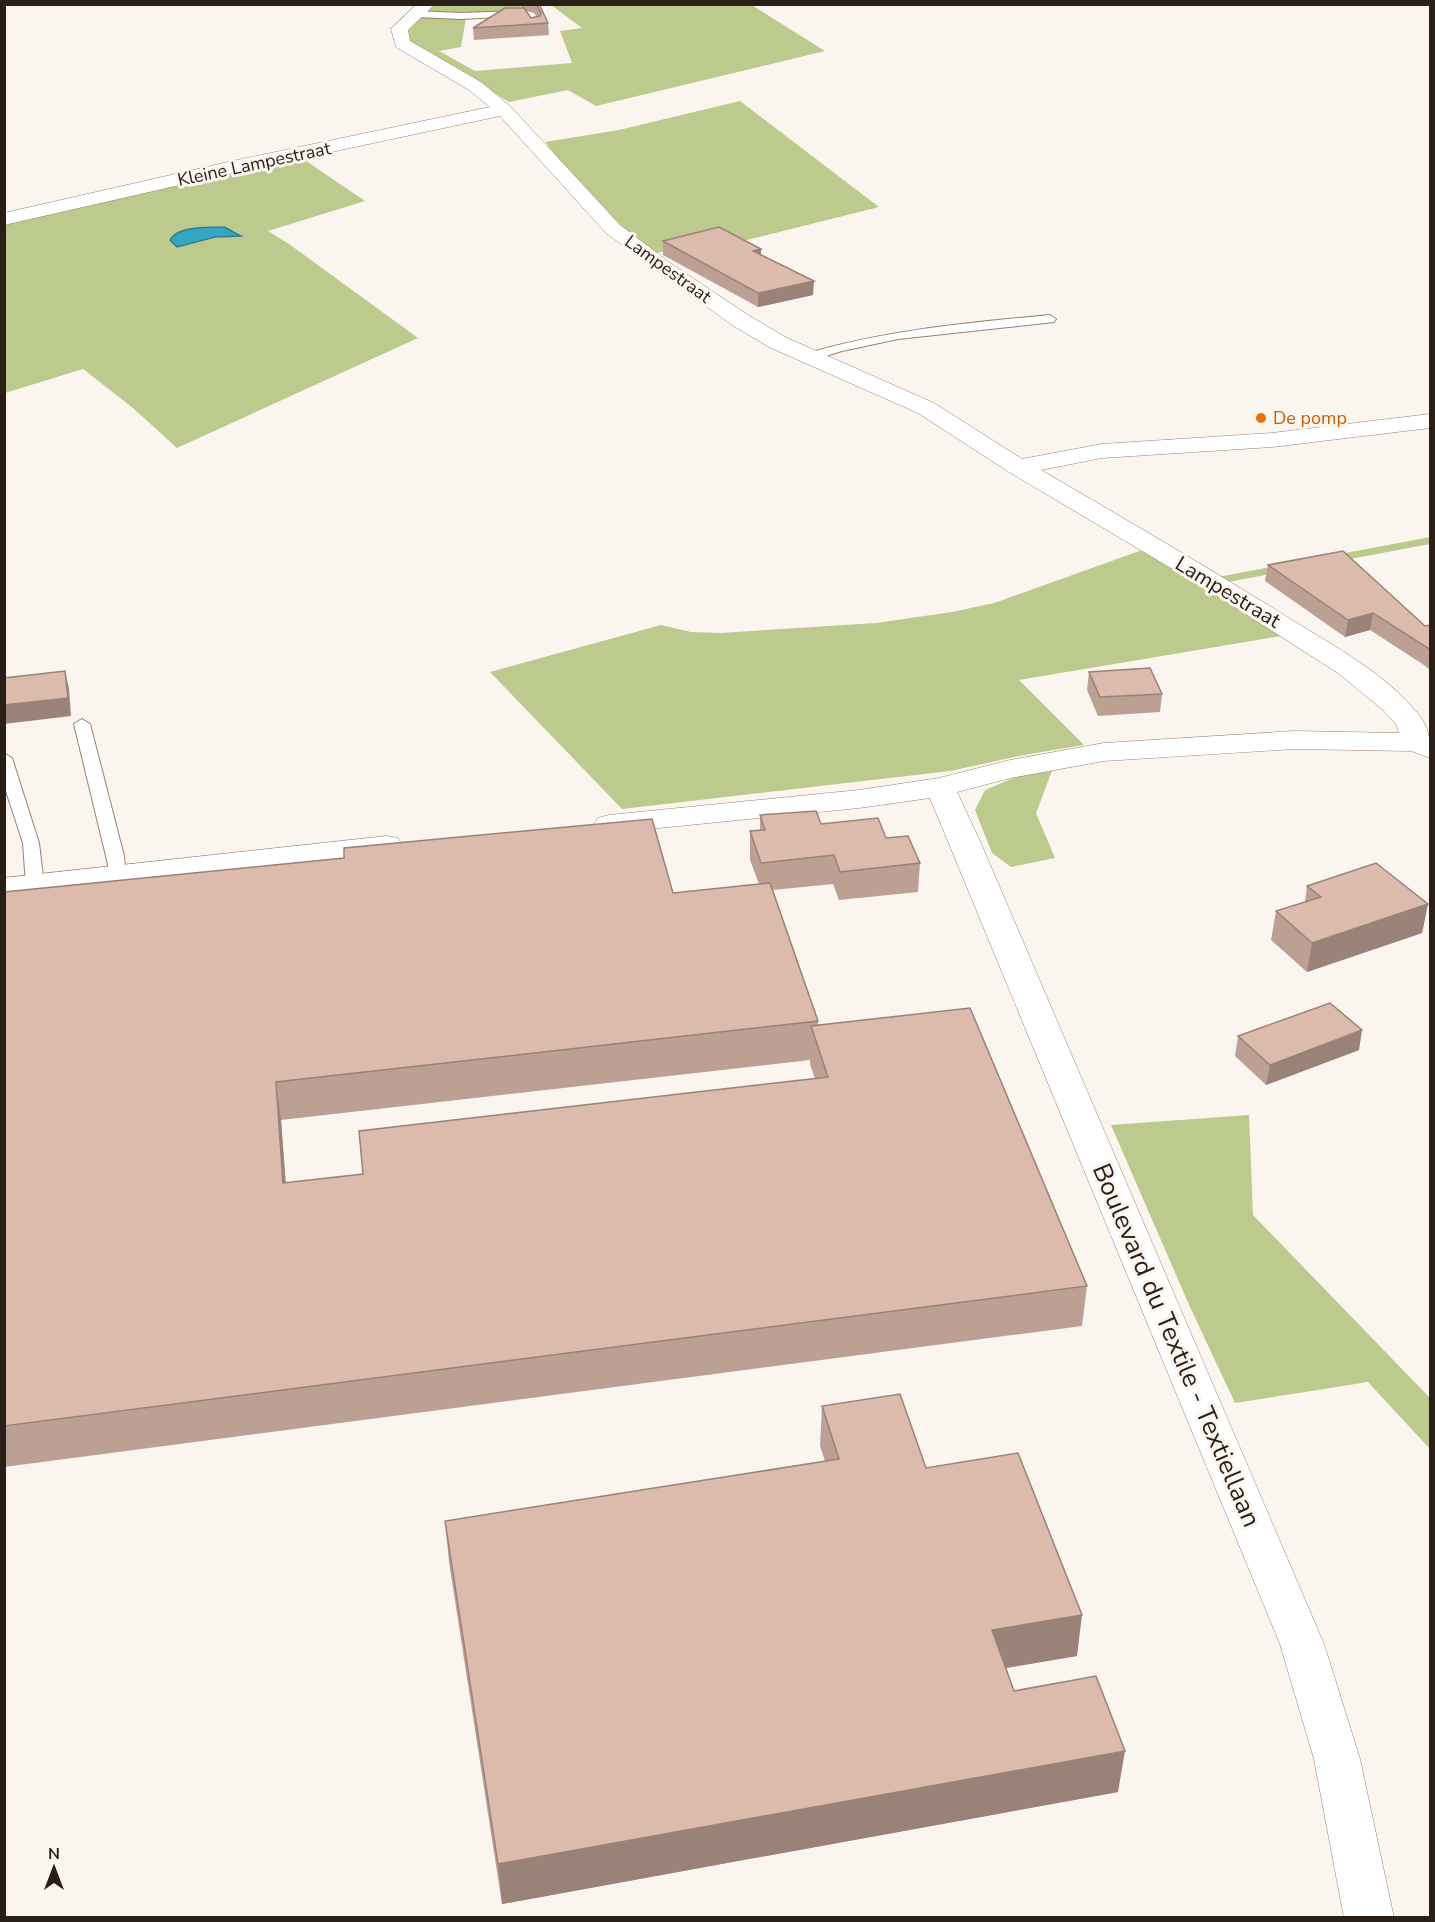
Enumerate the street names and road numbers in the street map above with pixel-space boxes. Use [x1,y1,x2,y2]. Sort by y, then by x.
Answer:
street label: Kleine Lampestraat [175,136,334,192]
street label: Lampestraat [620,229,717,309]
street label: Lampestraat [1170,550,1286,635]
street label: Boulevard du Textile - Textiellaan [1084,1158,1269,1532]

